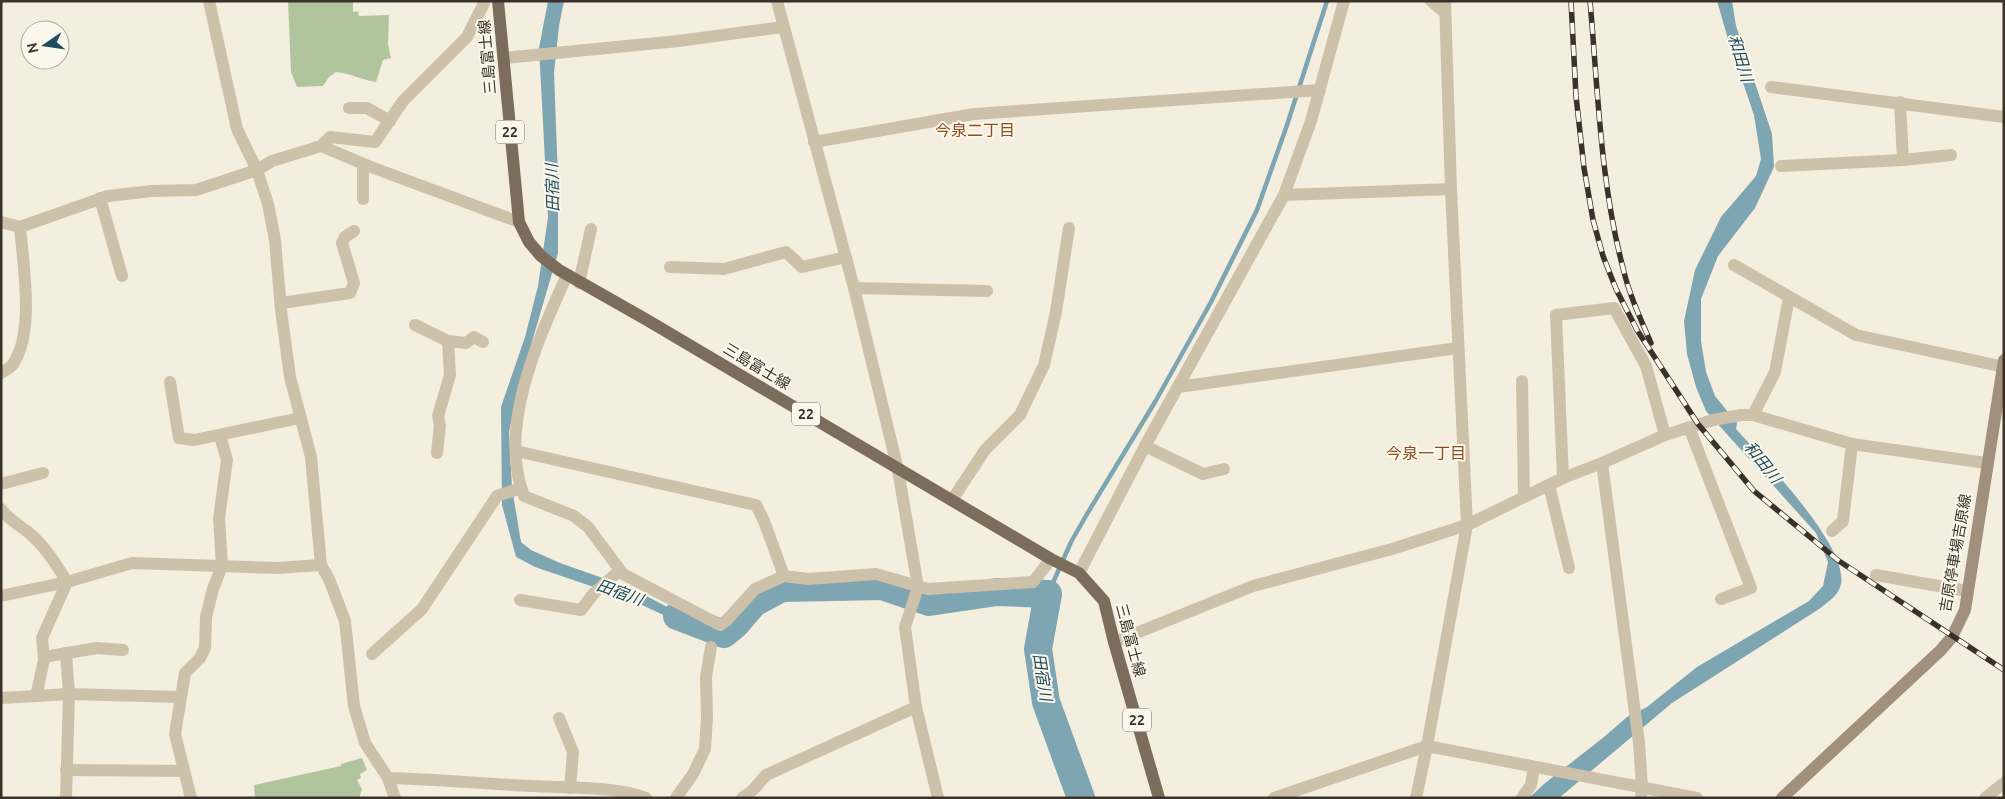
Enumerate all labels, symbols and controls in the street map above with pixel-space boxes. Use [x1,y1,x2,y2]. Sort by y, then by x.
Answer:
street label: 三島富士線 [475,19,499,95]
north arrow [20,20,70,70]
water label: 和田川 [1725,32,1757,85]
text: N [23,41,41,55]
road number: 22 [496,120,524,144]
district label: 今泉二丁目 [935,121,1015,139]
water label: 田宿川 [542,162,562,212]
street label: 三島富士線 [720,339,794,393]
road number: 22 [792,402,820,426]
water label: 和田川 [1741,438,1786,488]
district label: 今泉一丁目 [1386,444,1466,462]
street label: 吉原停車場吉原線 [1936,492,1974,614]
water label: 田宿川 [594,575,648,609]
street label: 三島富士線 [1113,602,1149,678]
water label: 田宿川 [1030,652,1056,704]
road number: 22 [1123,708,1151,732]

